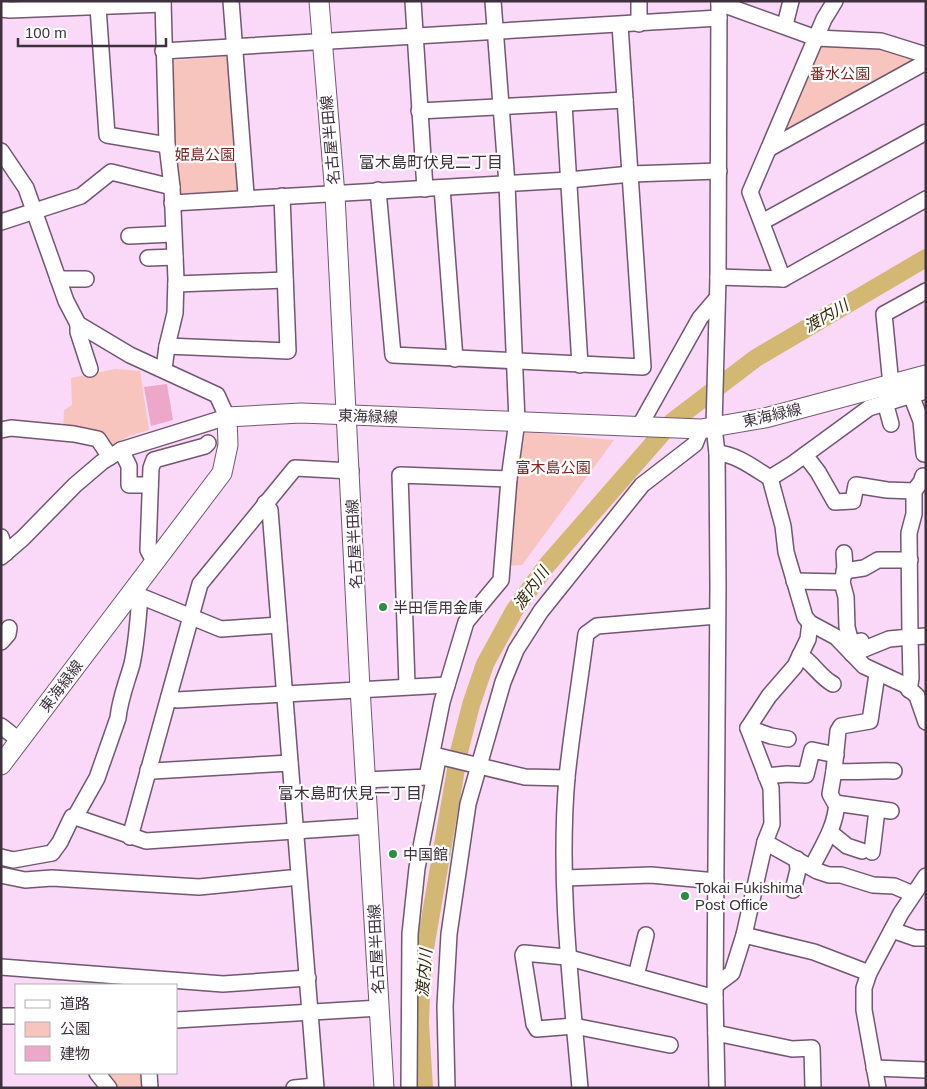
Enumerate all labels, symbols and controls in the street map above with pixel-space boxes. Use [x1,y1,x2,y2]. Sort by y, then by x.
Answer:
scale bar [18,15,165,47]
text: 100 m [25,24,67,41]
park label: 番水公園 [810,65,870,82]
street label: 名古屋半田線 [318,94,342,186]
park label: 姫島公園 [175,146,235,163]
district label: 富木島町伏見二丁目 [359,154,503,171]
water label: 渡内川 [801,296,853,335]
street label: 東海緑線 [741,400,803,430]
street label: 東海緑線 [338,406,398,426]
park label: 富木島公園 [515,459,591,476]
street label: 名古屋半田線 [343,499,365,589]
water label: 渡内川 [510,562,553,612]
place label: 半田信用金庫 [393,599,483,616]
marker: 半田信用金庫 [377,601,389,613]
street label: 東海緑線 [36,657,86,715]
district label: 富木島町伏見一丁目 [278,785,422,802]
place label: 中国館 [403,846,448,863]
marker: 中国館 [387,848,399,860]
place label: Tokai Fukishima Post Office [695,879,803,913]
marker: Tokai Fukishima Post Office [679,890,691,902]
street label: 名古屋半田線 [365,904,387,994]
water label: 渡内川 [413,946,435,998]
legend [15,984,178,1074]
text: 道路 [60,995,90,1012]
text: 公園 [60,1020,90,1037]
text: 建物 [60,1045,90,1062]

